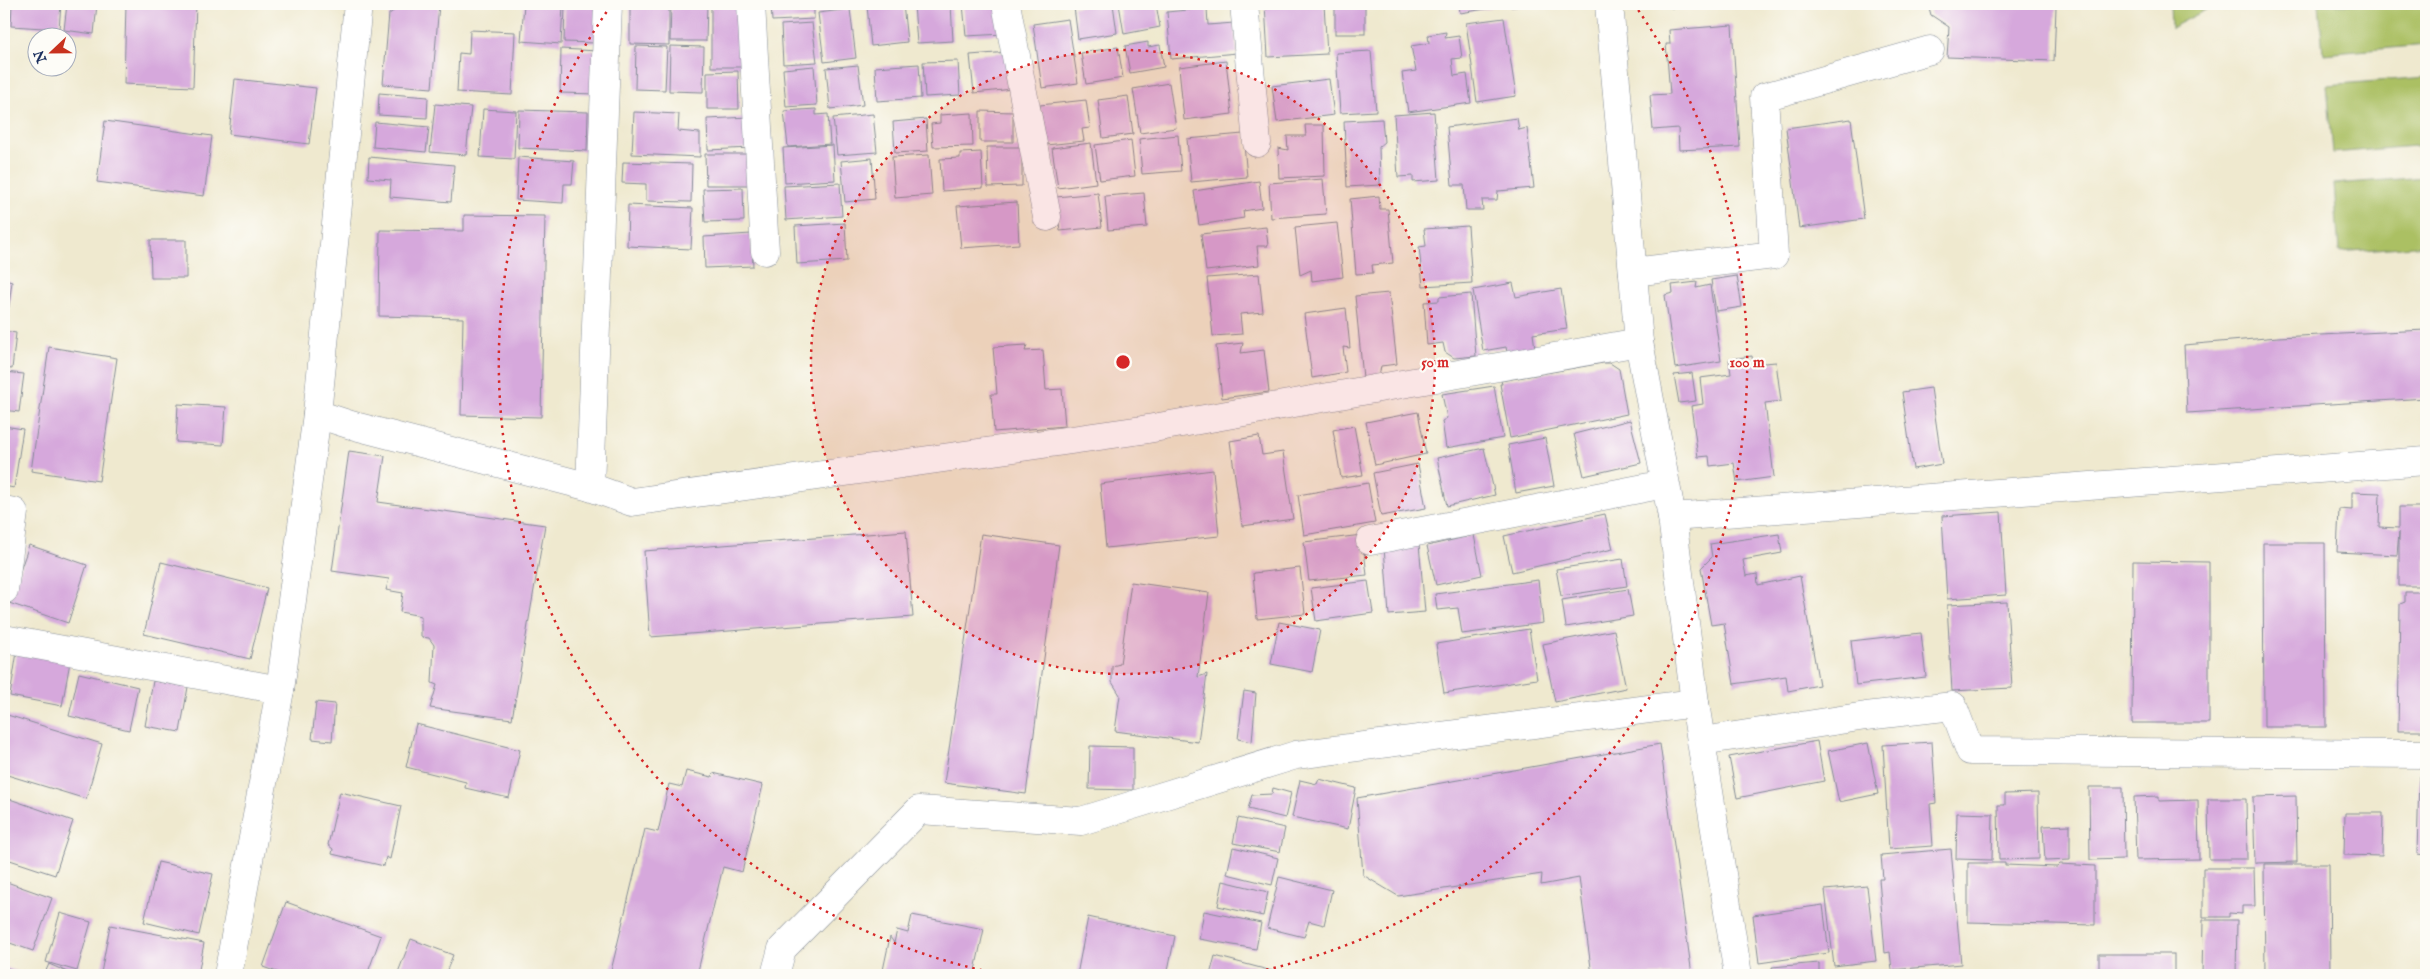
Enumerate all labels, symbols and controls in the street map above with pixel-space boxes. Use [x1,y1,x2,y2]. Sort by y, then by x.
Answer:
north arrow [28,28,78,78]
text: N [30,48,52,66]
centre of rings [1114,353,1132,371]
text: 50 m [1421,353,1449,372]
text: 100 m [1729,353,1765,372]

